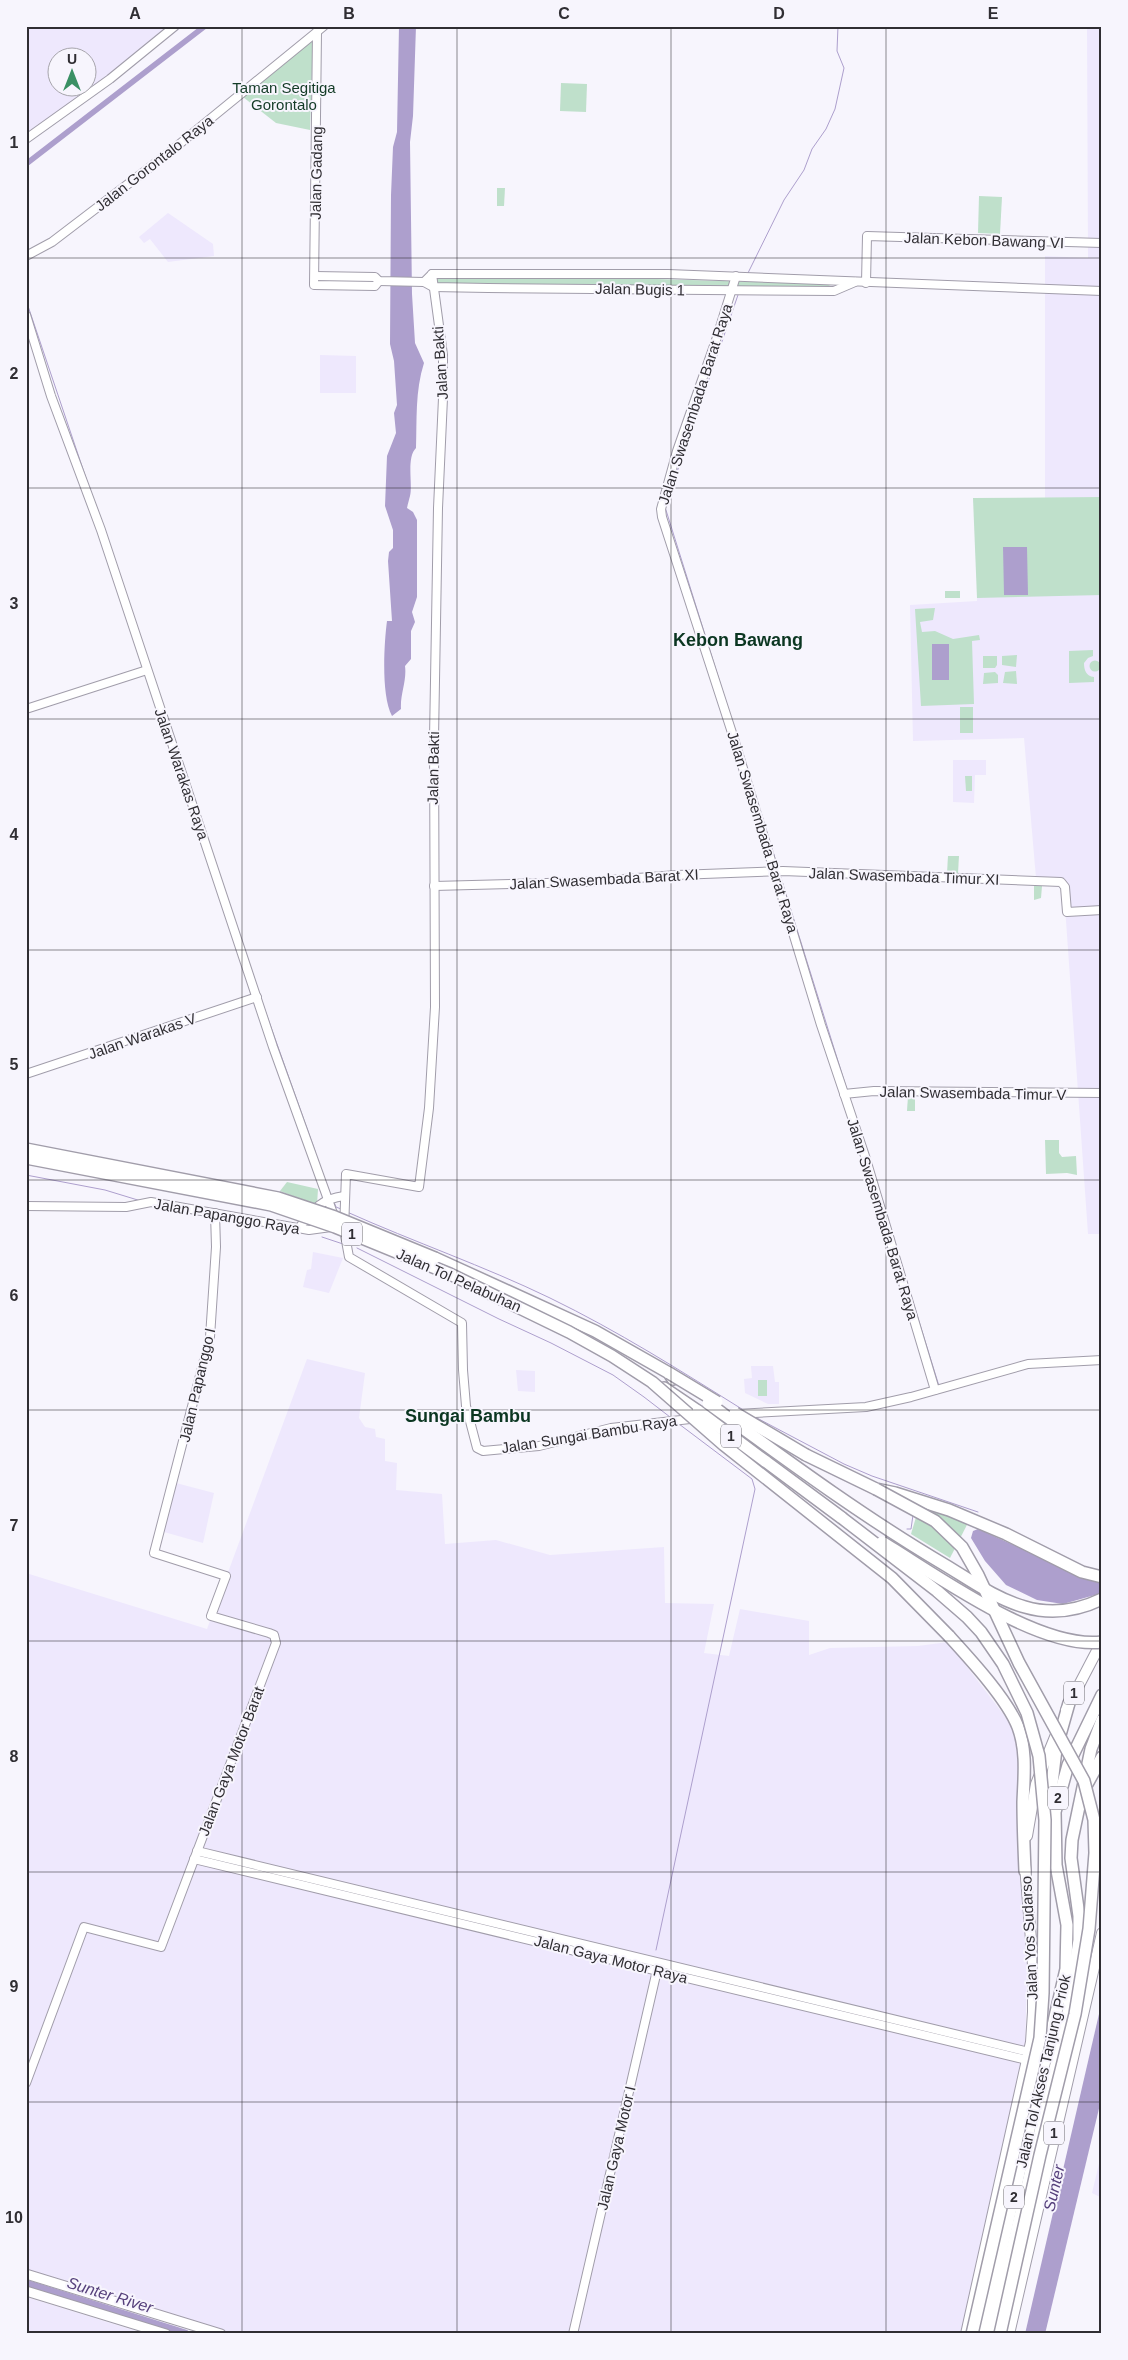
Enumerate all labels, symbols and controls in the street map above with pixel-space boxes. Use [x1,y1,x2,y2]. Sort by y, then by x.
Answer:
text: A [129,5,141,22]
text: B [343,5,355,22]
text: C [558,5,570,22]
text: D [773,5,785,22]
text: E [988,5,999,22]
north arrow [48,48,98,98]
text: U [67,51,77,67]
park label: Taman Segitiga Gorontalo [232,79,336,113]
street label: Jalan Gorontalo Raya [92,111,217,214]
street label: Jalan Gadang [307,126,325,220]
text: 1 [10,134,19,151]
street label: Jalan Kebon Bawang VI [904,229,1064,251]
street label: Jalan Bugis 1 [595,280,685,298]
street label: Jalan Swasembada Barat Raya [654,301,736,507]
street label: Jalan Bakti [429,326,451,400]
text: 2 [10,365,19,382]
text: 3 [10,595,19,612]
district label: Kebon Bawang [673,630,803,650]
street label: Jalan Warakas Raya [152,706,213,843]
street label: Jalan Swasembada Barat Raya [724,729,802,936]
street label: Jalan Bakti [424,731,442,805]
text: 4 [10,826,19,843]
street label: Jalan Swasembada Timur XI [808,864,1000,888]
street label: Jalan Swasembada Barat XI [509,866,699,892]
street label: Jalan Warakas V [86,1010,198,1062]
text: 5 [10,1056,19,1073]
street label: Jalan Swasembada Timur V [879,1083,1067,1103]
street label: Jalan Swasembada Barat Raya [844,1116,922,1323]
street label: Jalan Papanggo Raya [153,1195,302,1237]
road number: 1 [342,1222,362,1246]
street label: Jalan Tol Pelabuhan [394,1245,524,1315]
text: 6 [10,1287,19,1304]
street label: Jalan Papanggo I [176,1326,218,1444]
district label: Sungai Bambu [405,1406,531,1426]
street label: Jalan Sungai Bambu Raya [500,1412,679,1456]
road number: 1 [721,1424,741,1448]
text: 7 [10,1517,19,1534]
road number: 1 [1064,1682,1084,1705]
street label: Jalan Gaya Motor Barat [195,1683,268,1838]
text: 8 [10,1748,19,1765]
road number: 2 [1048,1786,1068,1810]
street label: Jalan Yos Sudarso [1017,1876,1041,2000]
street label: Jalan Gaya Motor Raya [532,1932,690,1986]
street label: Jalan Tol Akses Tanjung Priok [1012,1972,1074,2169]
text: 9 [10,1978,19,1995]
street label: Jalan Gaya Motor I [593,2084,639,2212]
road number: 1 [1044,2122,1064,2144]
water label: Sunter [1040,2162,1068,2213]
road number: 2 [1004,2186,1024,2208]
text: 10 [5,2209,23,2226]
water label: Sunter River [65,2274,156,2316]

